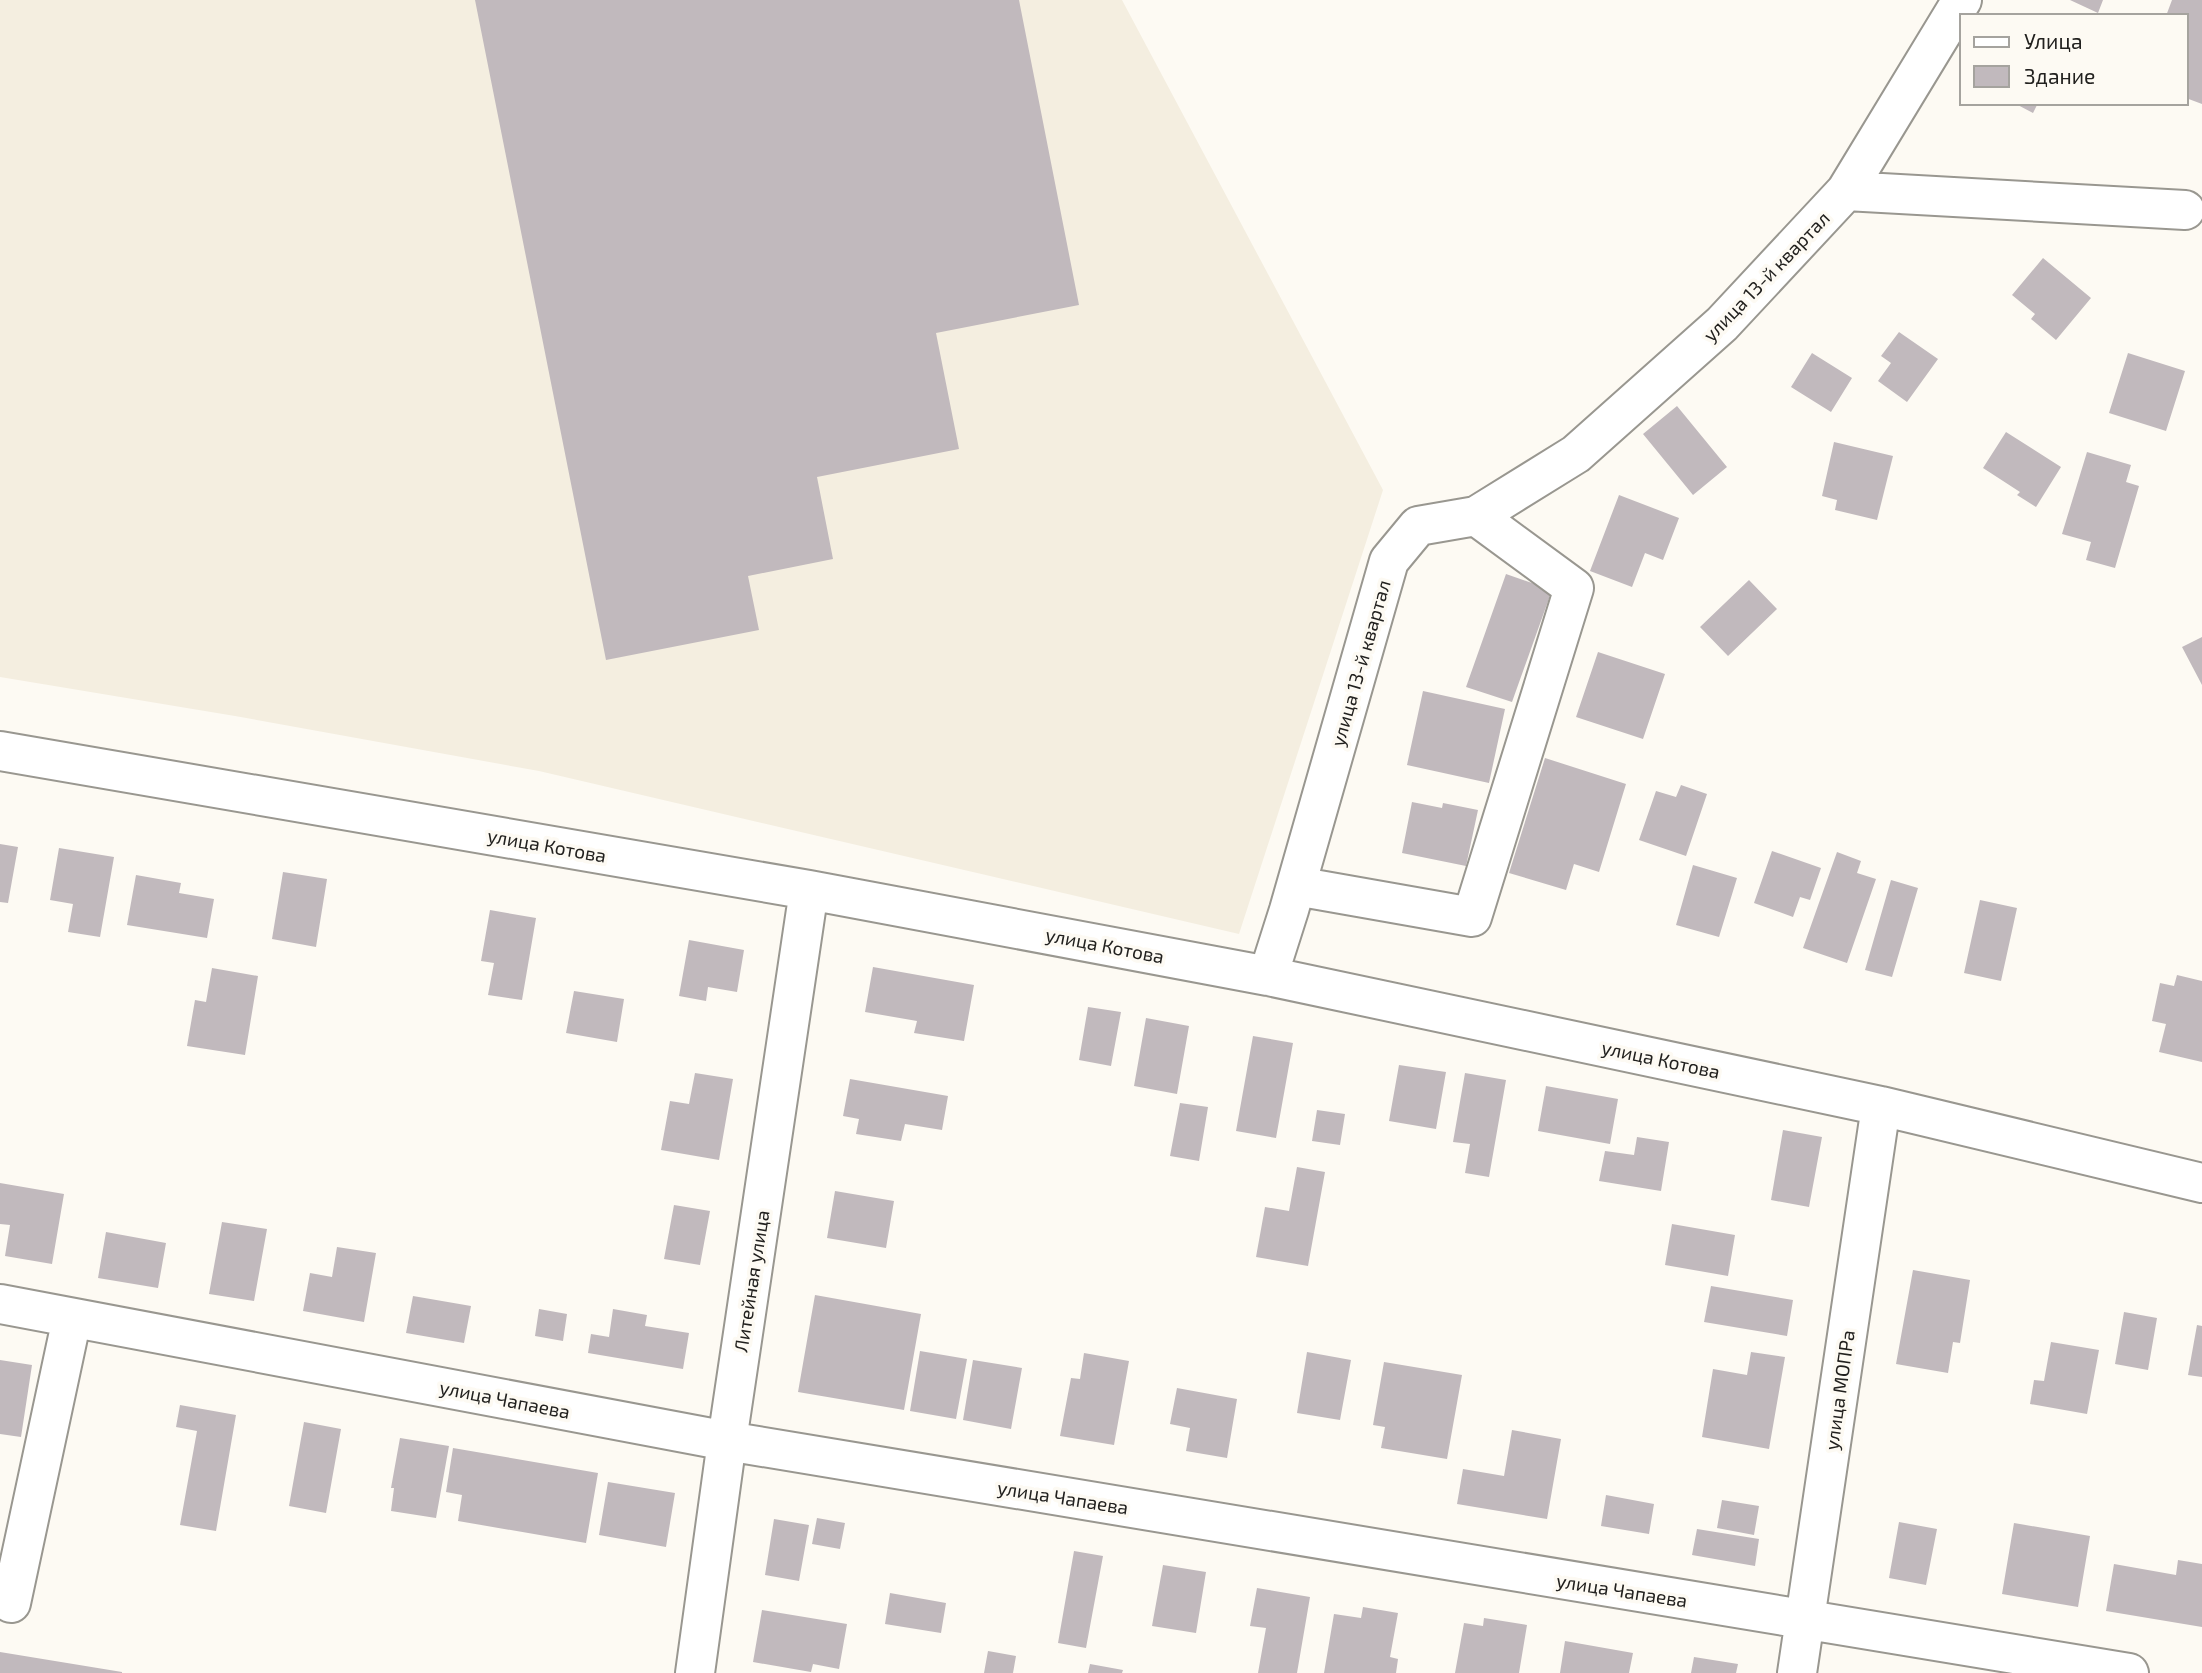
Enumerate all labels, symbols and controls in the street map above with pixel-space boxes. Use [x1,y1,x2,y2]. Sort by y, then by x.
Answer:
legend [1960,14,2188,105]
text: Улица [2024,28,2083,53]
text: Здание [2024,63,2095,88]
street label: улица 13-й квартал [1698,206,1835,347]
street label: улица 13-й квартал [1325,577,1396,749]
street label: улица Котова [486,823,608,868]
street label: улица Котова [1044,922,1166,969]
street label: улица Котова [1600,1035,1722,1084]
street label: Литейная улица [728,1208,775,1354]
street label: улица МОПРа [1819,1328,1860,1452]
street label: улица Чапаева [438,1375,572,1424]
street label: улица Чапаева [996,1475,1130,1520]
street label: улица Чапаева [1555,1568,1689,1613]

